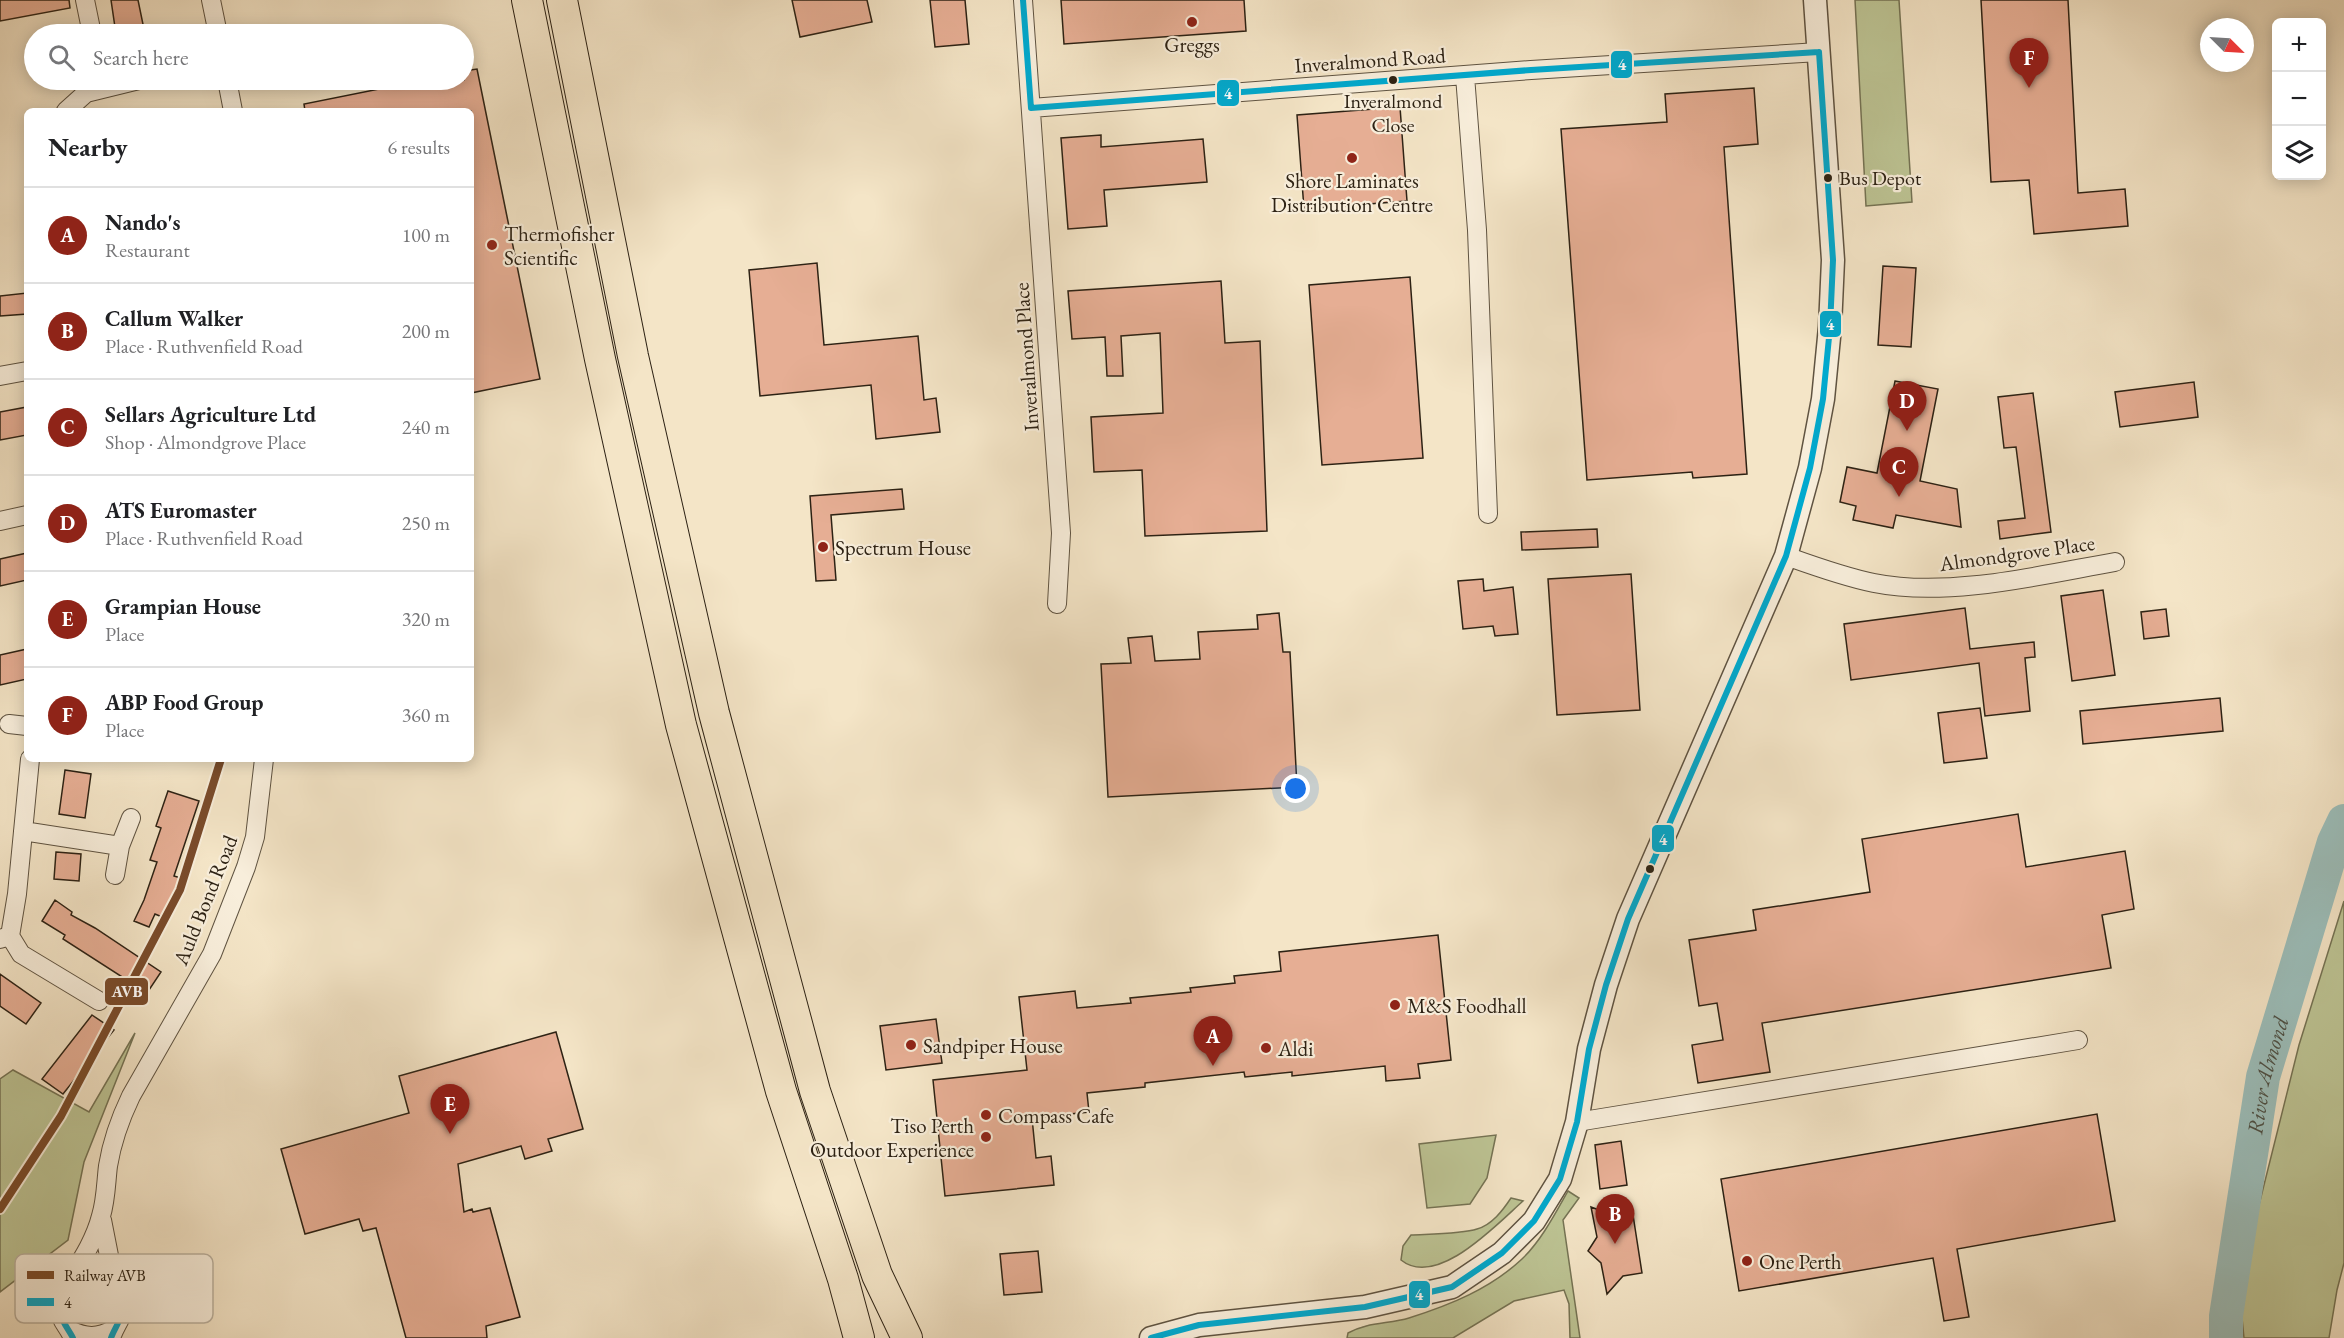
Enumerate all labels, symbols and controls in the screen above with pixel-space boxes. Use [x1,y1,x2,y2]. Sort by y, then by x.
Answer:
marker: Greggs [1185,15,1199,29]
north arrow [2200,18,2254,72]
map controls [2272,18,2326,180]
button: + [2272,18,2326,72]
search box [24,24,474,90]
place label: Greggs [1164,31,1220,58]
pin: F [2010,38,2048,88]
icon: search [45,41,78,74]
street label: Inveralmond Road [1293,41,1447,79]
text: Search here [93,43,188,72]
line badge: 4 [1610,50,1633,79]
text: 4 [1618,54,1627,75]
button: − [2272,72,2326,126]
marker: Inveralmond Close [1387,74,1399,86]
line badge: 4 [1216,79,1240,107]
text: 4 [1224,83,1233,104]
place label: Inveralmond Close [1344,88,1443,138]
button: layers [2272,126,2326,180]
text: Nearby [48,130,128,164]
text: 6 results [387,134,450,160]
marker: Shore Laminates Distribution Centre [1345,151,1359,165]
place label: Bus Depot [1839,165,1922,191]
place label: Shore Laminates Distribution Centre [1271,167,1433,218]
marker: Bus Depot [1822,172,1834,184]
text: Nando's [105,208,181,237]
place label: Thermofisher Scientific [504,220,615,271]
text: A [60,222,75,248]
text: 100 m [402,222,450,248]
text: Restaurant [105,237,190,263]
marker: Thermofisher Scientific [485,238,499,252]
street label: Inveralmond Place [1007,282,1045,432]
text: Callum Walker [105,304,243,333]
line badge: 4 [1819,310,1842,338]
text: 4 [1826,314,1835,335]
text: B [61,318,74,344]
text: 200 m [402,318,450,344]
text: Place · Ruthvenfield Road [105,333,303,359]
pin: D [1888,382,1926,431]
text: Sellars Agriculture Ltd [105,400,316,429]
text: C [60,414,75,440]
text: 240 m [402,414,450,440]
text: Shop · Almondgrove Place [105,429,306,455]
pin: C [1880,448,1918,497]
text: ATS Euromaster [105,496,257,525]
text: D [60,510,75,536]
text: 250 m [402,510,450,536]
text: Place · Ruthvenfield Road [105,525,303,551]
street label: Almondgrove Place [1937,529,2096,577]
place label: Spectrum House [835,534,971,561]
marker: Spectrum House [816,540,830,554]
text: Grampian House [105,592,261,621]
text: E [62,606,73,632]
text: 320 m [402,606,450,632]
text: Place [105,621,144,647]
text: ABP Food Group [105,688,263,717]
text: F [62,702,73,728]
text: 360 m [402,702,450,728]
text: Place [105,717,144,743]
your location [1281,774,1310,803]
line badge: 4 [1651,824,1675,853]
text: 4 [1659,829,1668,850]
street label: Auld Bond Road [166,831,244,970]
unlabelled marker [1644,863,1656,875]
line badge: AVB [104,977,149,1006]
text: AVB [111,981,142,1002]
place label: M&S Foodhall [1407,992,1527,1019]
marker: M&S Foodhall [1388,998,1402,1012]
water label: River Almond [2240,1013,2295,1137]
pin: A [1194,1016,1232,1066]
place label: Sandpiper House [923,1032,1063,1059]
place label: Aldi [1277,1035,1313,1062]
marker: Sandpiper House [904,1038,918,1052]
marker: Aldi [1259,1041,1273,1055]
pin: E [430,1084,470,1134]
place label: Compass Cafe [998,1102,1114,1129]
marker: Compass Cafe [979,1108,993,1122]
place label: Tiso Perth Outdoor Experience [810,1112,974,1163]
marker: Tiso Perth Outdoor Experience [979,1130,993,1144]
pin: B [1596,1194,1634,1244]
place label: One Perth [1759,1248,1842,1275]
legend [15,1254,213,1323]
marker: One Perth [1740,1254,1754,1268]
text: Railway AVB [64,1265,146,1286]
line badge: 4 [1408,1280,1431,1309]
text: 4 [1415,1284,1424,1305]
text: 4 [64,1292,72,1313]

